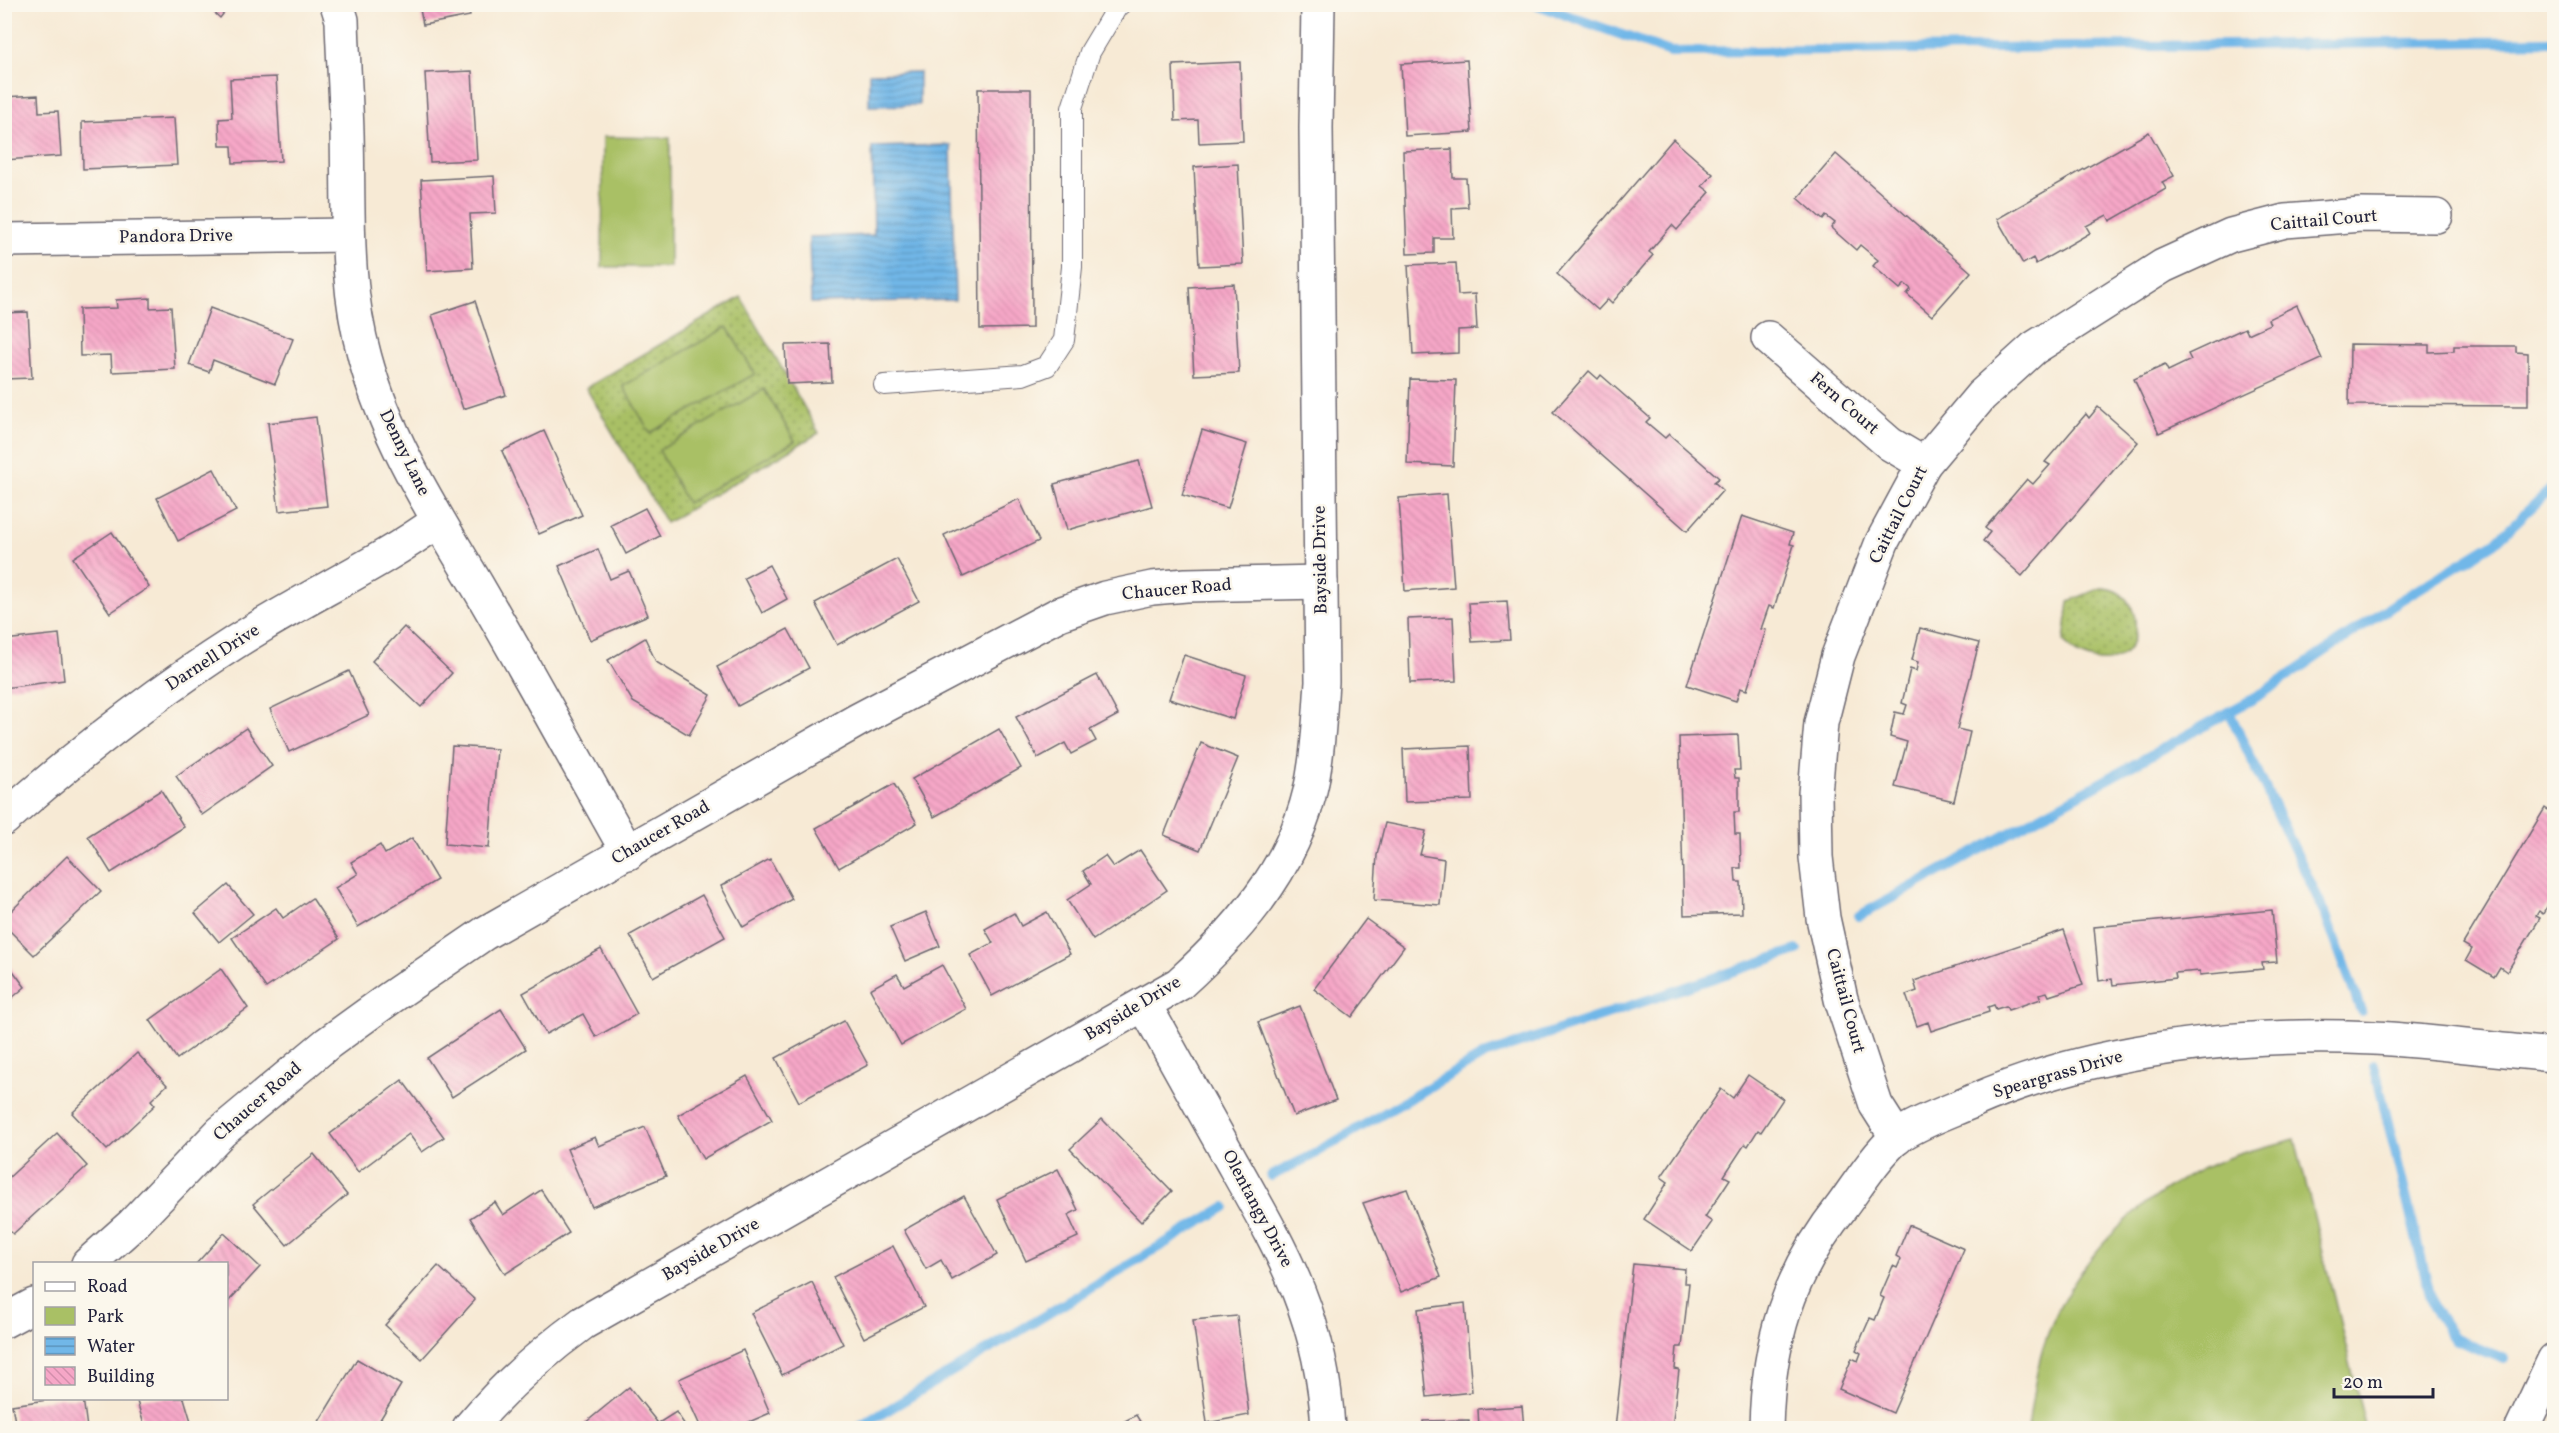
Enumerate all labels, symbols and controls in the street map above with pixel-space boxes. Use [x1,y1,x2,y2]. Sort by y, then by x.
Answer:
street label: Caittail Court [2269,204,2379,238]
street label: Pandora Drive [119,224,233,250]
street label: Fern Court [1804,367,1884,441]
street label: Denny Lane [372,405,436,501]
street label: Caittail Court [1864,462,1934,568]
street label: Bayside Drive [1308,505,1334,615]
street label: Chaucer Road [1121,573,1233,607]
street label: Darnell Drive [161,618,265,698]
street label: Chaucer Road [607,795,715,871]
street label: Caittail Court [1819,946,1871,1056]
street label: Bayside Drive [1080,970,1186,1048]
street label: Speargrass Drive [1990,1045,2126,1105]
street label: Chaucer Road [208,1056,308,1148]
street label: Olentangy Drive [1215,1146,1299,1272]
street label: Bayside Drive [658,1212,764,1288]
legend [33,1262,228,1400]
text: Road [87,1275,128,1300]
text: Park [87,1305,124,1330]
text: Water [87,1335,135,1360]
scale bar [2334,1361,2433,1399]
text: Building [87,1365,155,1390]
text: 20 m [2343,1371,2383,1396]

